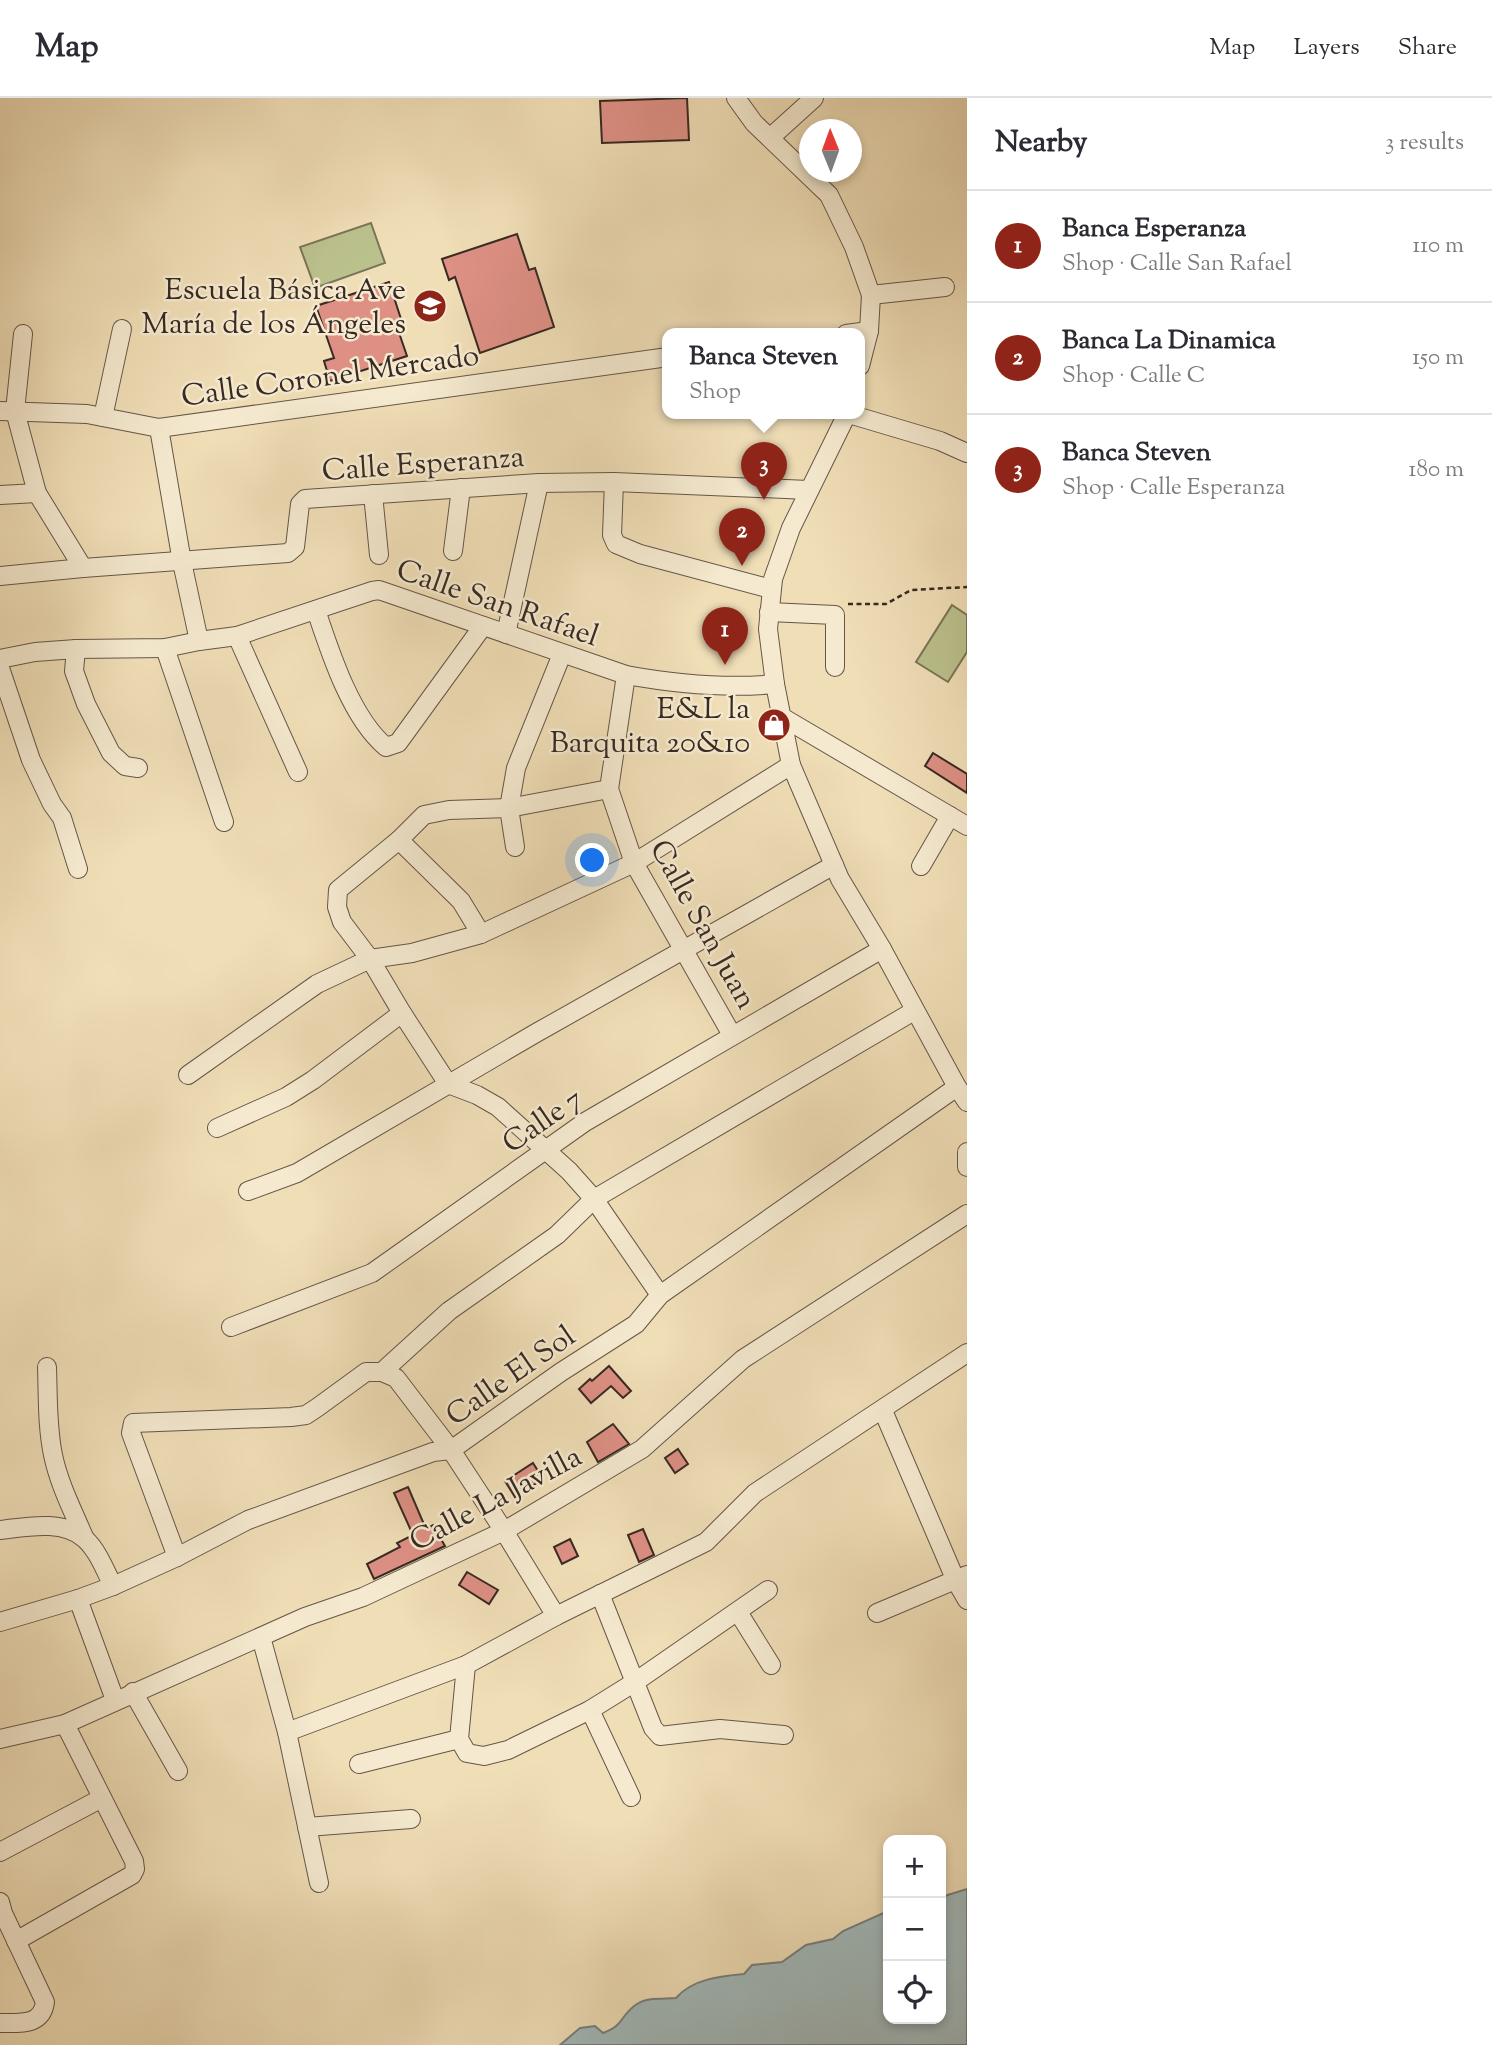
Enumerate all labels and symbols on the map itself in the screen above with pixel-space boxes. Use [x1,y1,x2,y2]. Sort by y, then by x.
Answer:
north arrow [799,119,862,182]
place label: Escuela Básica Ave María de los Ángeles [141,270,406,347]
school or university icon: Escuela Básica Ave María de los Ángeles [411,287,449,325]
street label: Calle Coronel Mercado [179,335,482,420]
street label: Calle Esperanza [320,437,526,494]
pin: 3 [741,442,787,500]
pin: 2 [719,508,765,566]
street label: Calle San Rafael [390,550,604,659]
pin: 1 [702,607,748,665]
place label: E&L la Barquita 20&10 [550,689,750,766]
shop icon: E&L la Barquita 20&10 [755,706,793,744]
street label: Calle San Juan [637,833,766,1018]
your location [575,843,609,877]
street label: Calle 7 [494,1079,592,1165]
street label: Calle El Sol [438,1316,585,1438]
street label: Calle La Javilla [402,1437,590,1564]

